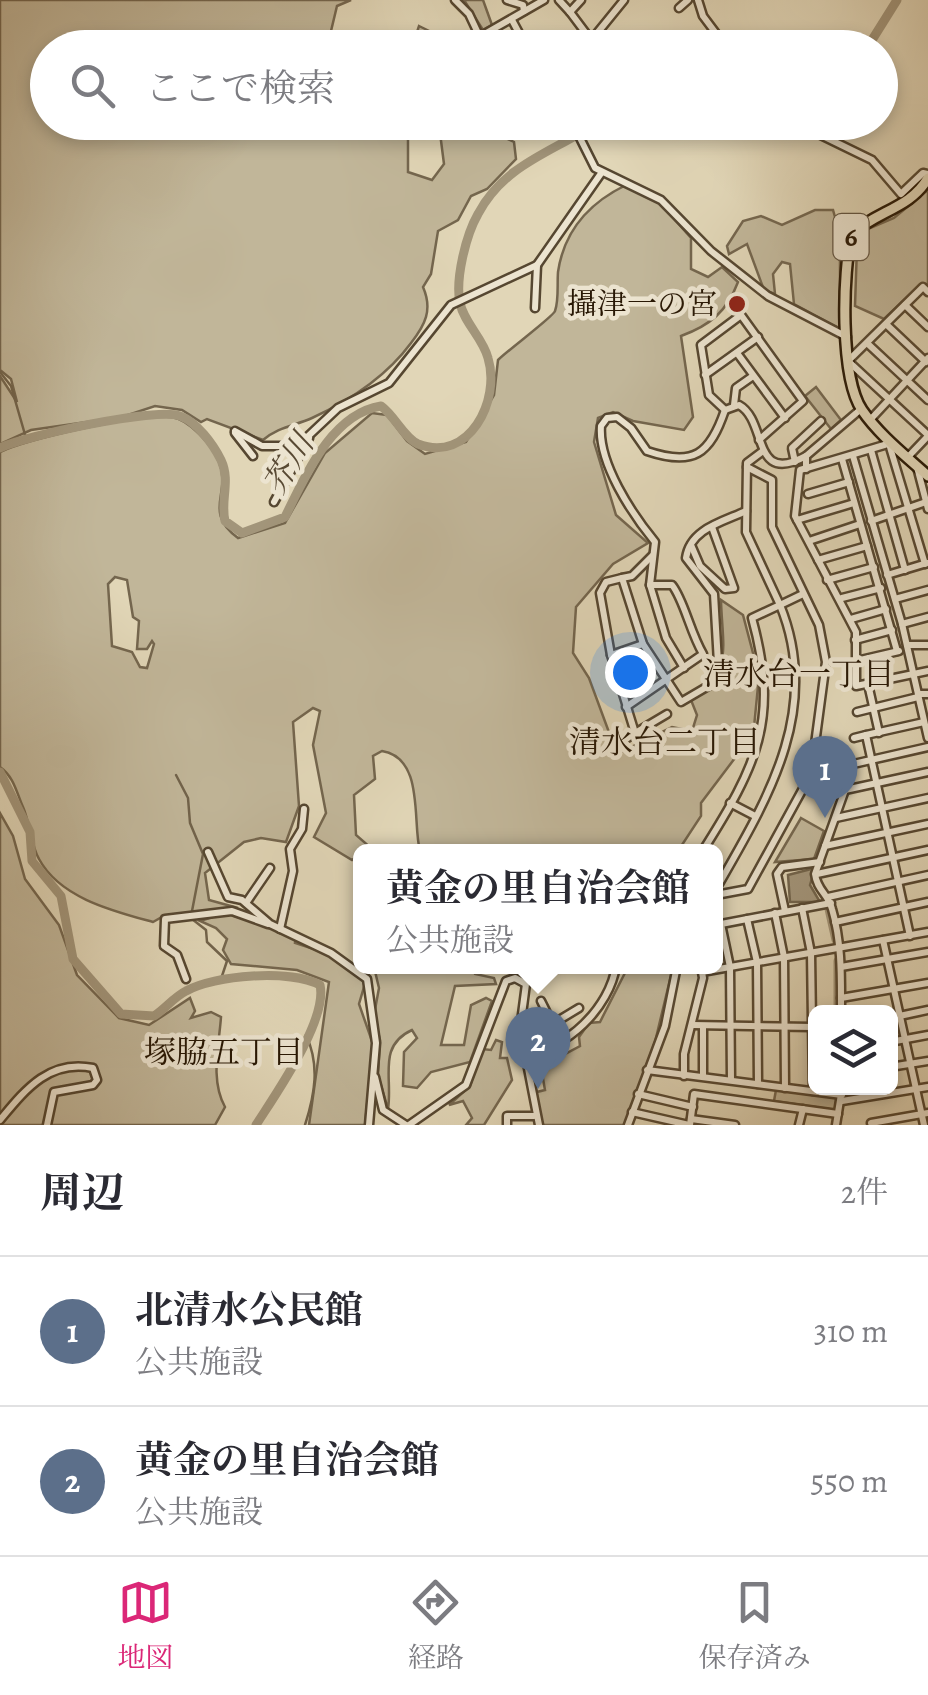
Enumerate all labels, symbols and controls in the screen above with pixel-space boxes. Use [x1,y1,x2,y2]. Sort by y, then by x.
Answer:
search box [30,30,898,140]
icon: search [65,58,120,113]
text: ここで検索 [145,62,335,114]
road number: 6 [834,214,868,260]
place label: 攝津一の宮 [567,284,717,324]
marker: 攝津一の宮 [726,293,748,315]
water label: 芥川 [252,423,325,503]
your location [605,647,656,698]
district label: 清水台一丁目 [703,652,895,696]
district label: 清水台二丁目 [569,720,761,764]
pin: 1 [792,736,858,818]
popup [353,844,723,974]
text: 黄金の里自治会館 [386,862,690,914]
text: 公共施設 [386,918,514,962]
map controls [808,1005,898,1095]
button: layers [808,1005,898,1095]
pin: 2 [506,1006,570,1089]
district label: 塚脇五丁目 [144,1030,304,1074]
text: 周辺 [40,1164,124,1221]
text: 2件 [841,1170,888,1214]
text: 北清水公民館 [135,1284,363,1336]
text: 1 [67,1309,78,1353]
text: 310 m [814,1309,888,1353]
text: 公共施設 [135,1340,263,1384]
text: 黄金の里自治会館 [135,1434,439,1486]
text: 2 [65,1459,80,1503]
text: 550 m [810,1459,888,1503]
text: 公共施設 [135,1490,263,1534]
tab: 地図 [117,1575,173,1677]
tab: 経路 [408,1575,464,1677]
tab: 保存済み [699,1575,811,1677]

